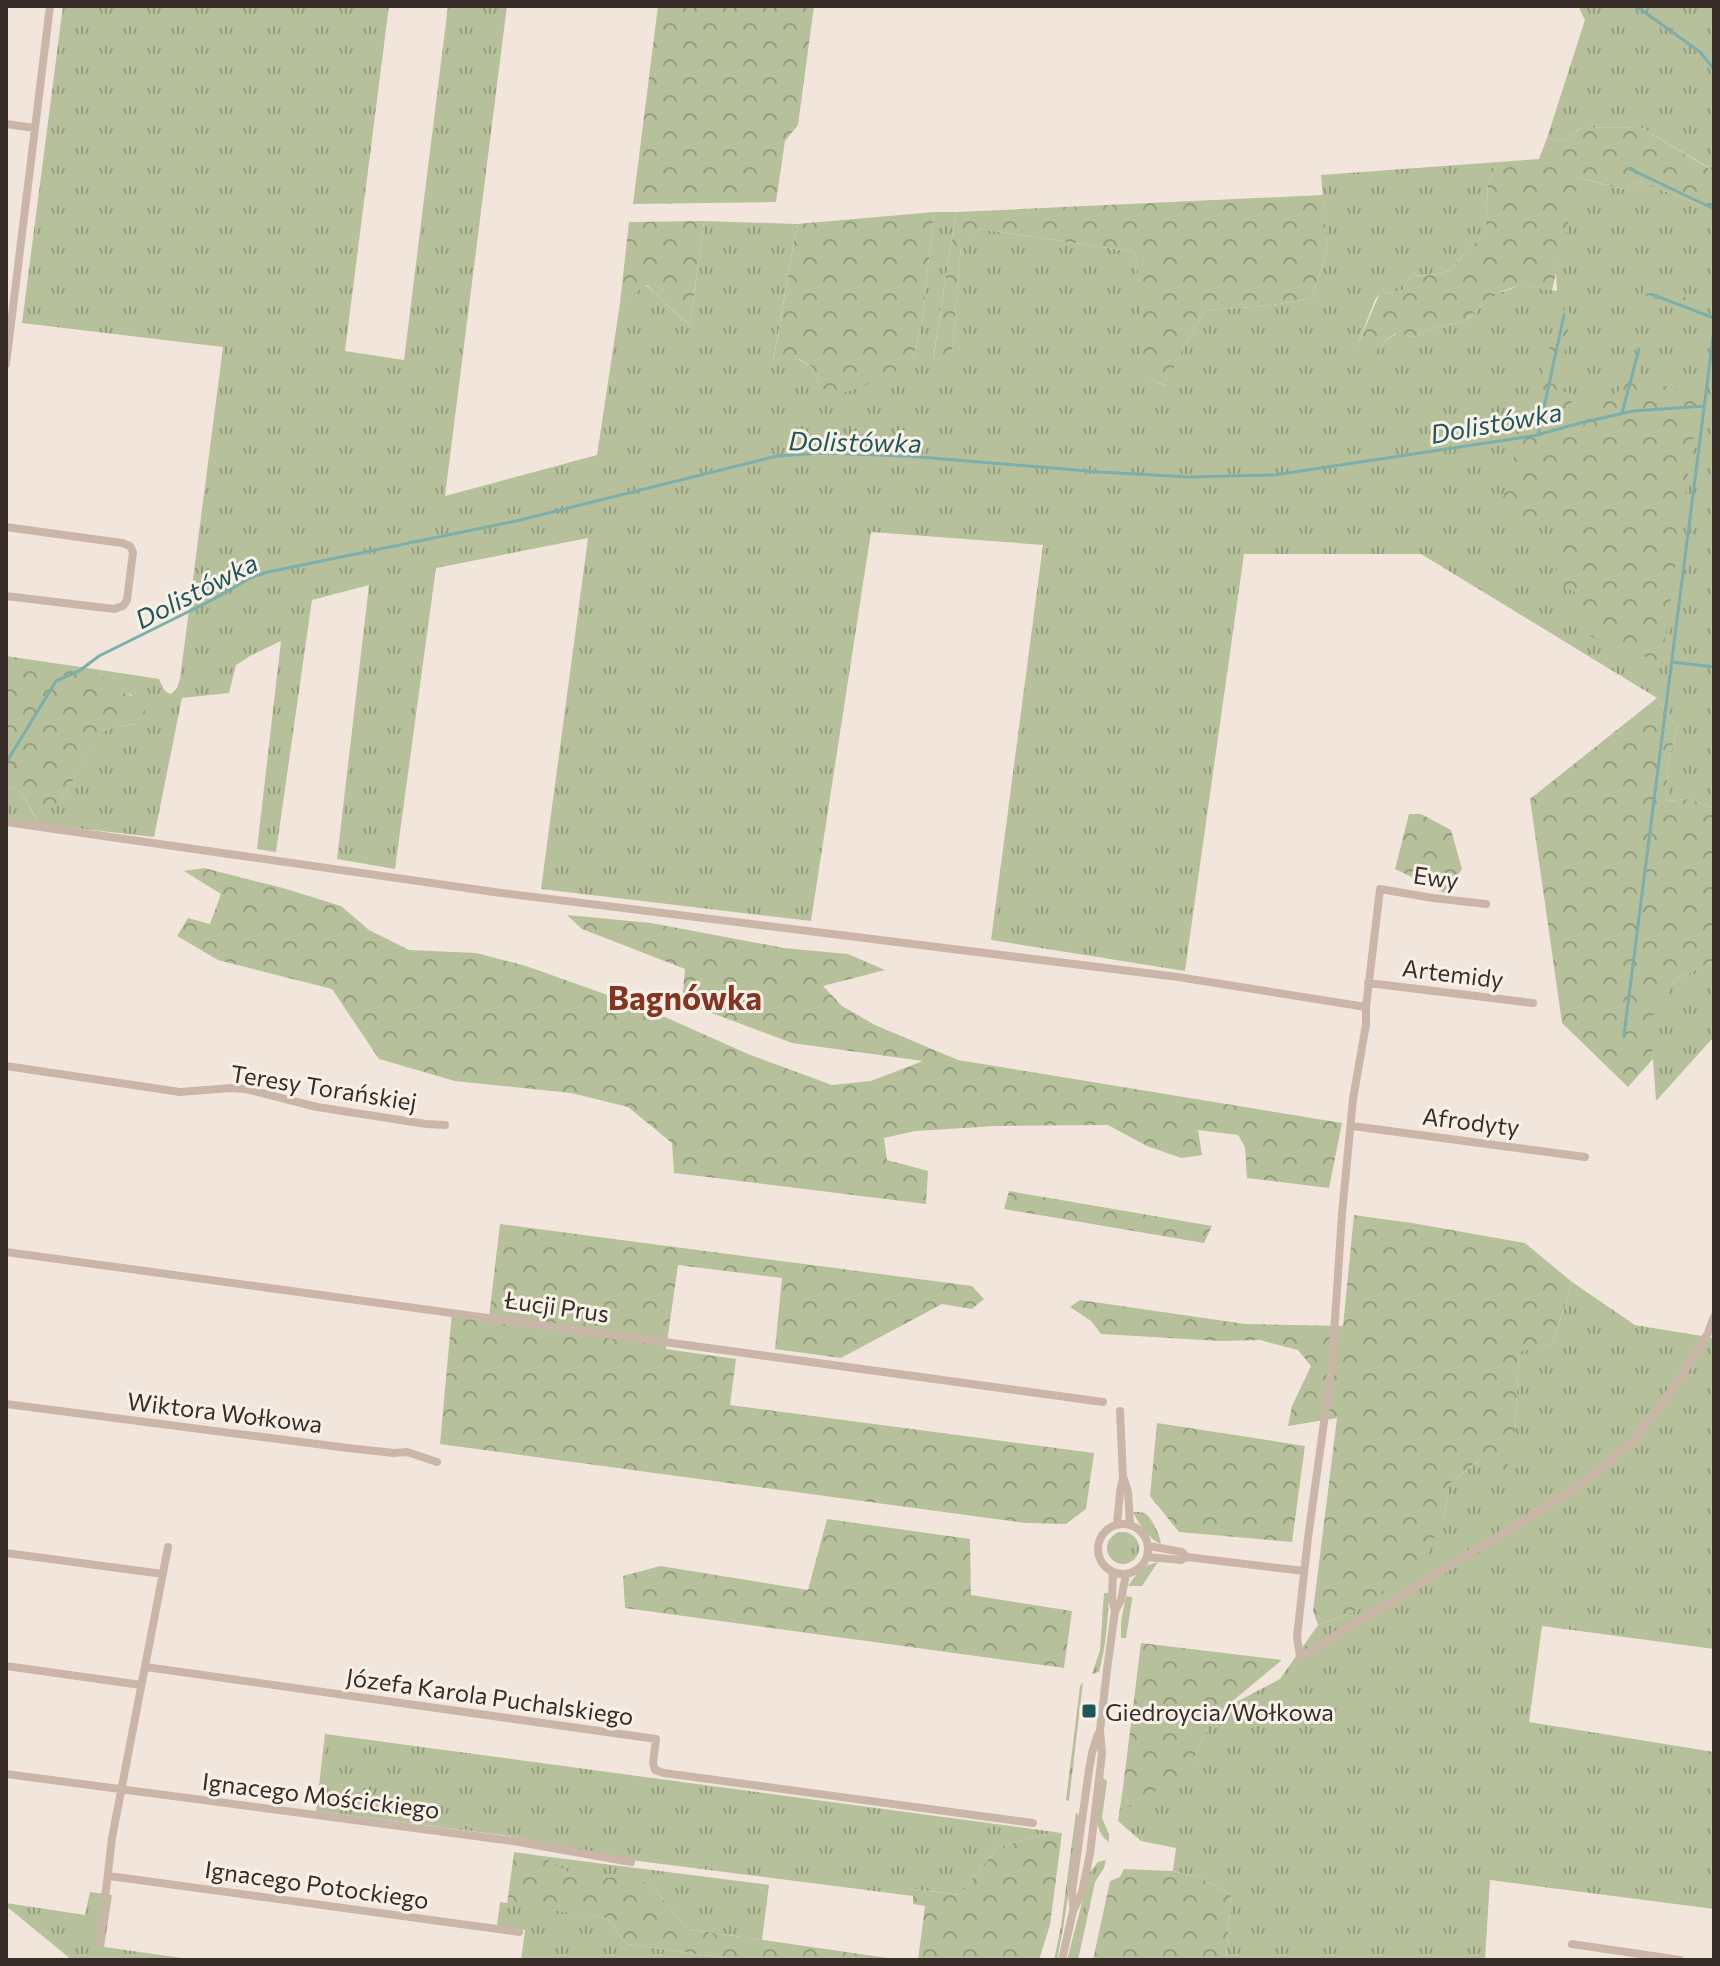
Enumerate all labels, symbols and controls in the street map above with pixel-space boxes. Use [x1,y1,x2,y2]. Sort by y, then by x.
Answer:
water label: Dolistówka [1428,395,1564,449]
water label: Dolistówka [788,424,922,458]
water label: Dolistówka [130,546,262,634]
street label: Ewy [1411,859,1461,895]
street label: Artemidy [1401,952,1505,994]
district label: Bagnówka [608,977,762,1017]
street label: Teresy Torańskiej [229,1058,419,1116]
street label: Afrodyty [1421,1101,1521,1141]
street label: Łucji Prus [502,1284,611,1328]
street label: Wiktora Wołkowa [126,1386,324,1438]
street label: Józefa Karola Puchalskiego [344,1661,636,1731]
place label: Giedroycia/Wołkowa [1105,1697,1334,1726]
marker: Giedroycia/Wołkowa [1080,1702,1098,1720]
street label: Ignacego Mościckiego [201,1766,441,1824]
street label: Ignacego Potockiego [203,1854,431,1914]

